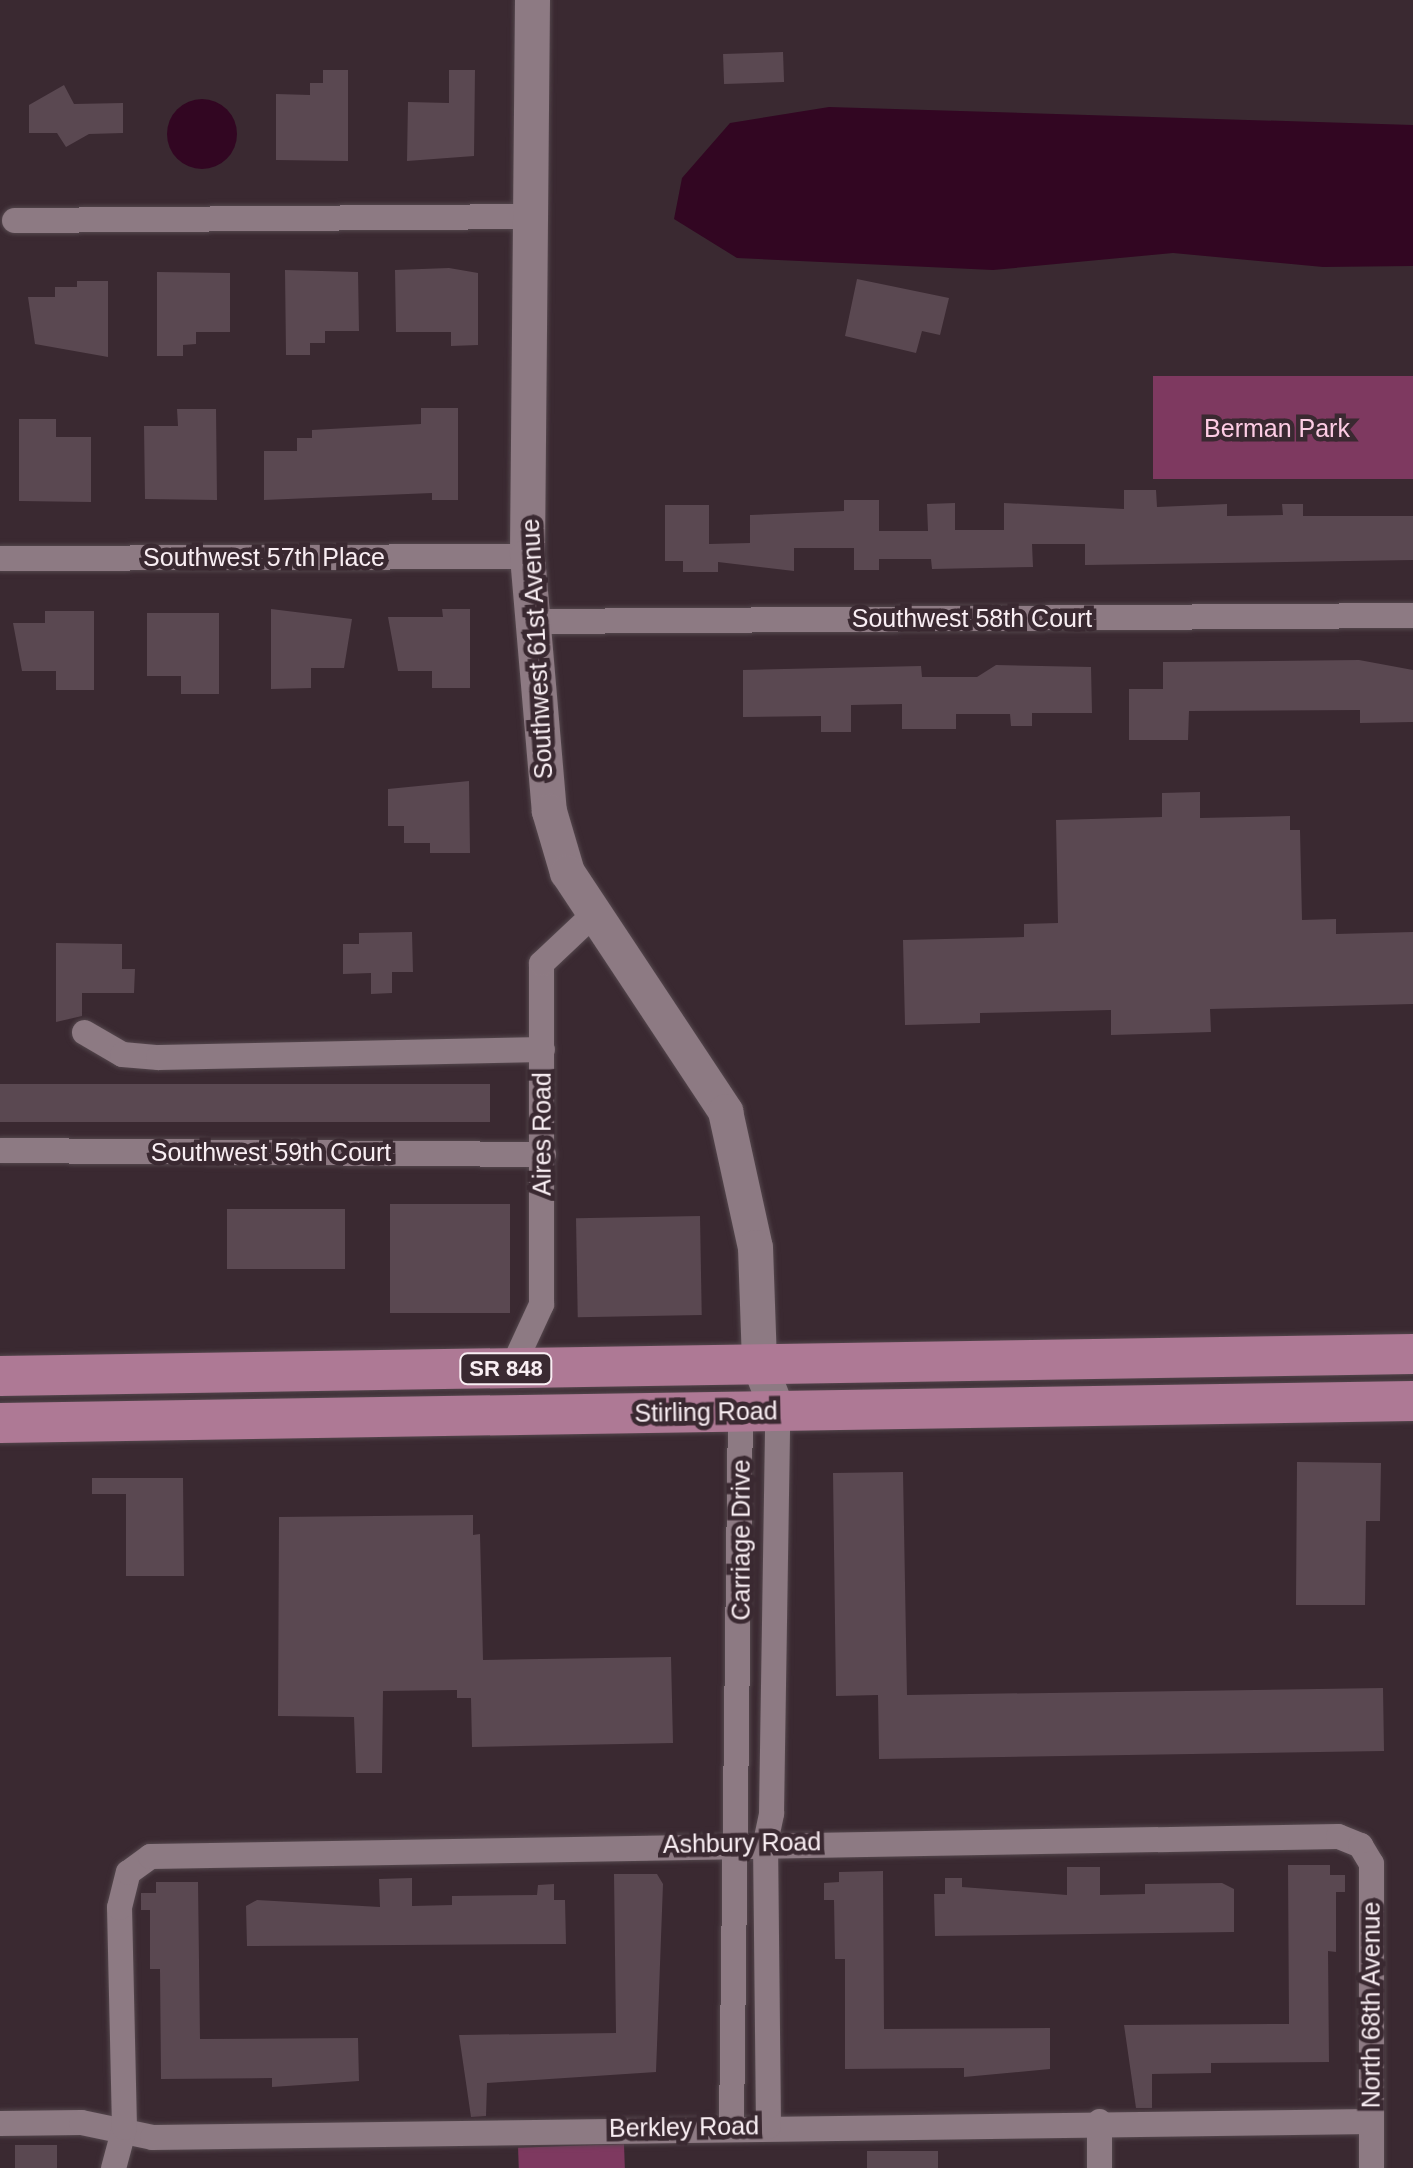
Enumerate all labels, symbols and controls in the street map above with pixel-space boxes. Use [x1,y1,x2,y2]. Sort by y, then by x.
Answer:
park label: Berman Park [1204,413,1350,443]
street label: Southwest 61st Avenue [515,517,559,781]
street label: Southwest 57th Place [143,542,385,572]
street label: Southwest 58th Court [852,603,1092,633]
street label: Aires Road [527,1072,557,1196]
street label: Southwest 59th Court [151,1137,391,1167]
road number: SR 848 [458,1352,554,1386]
street label: Stirling Road [634,1396,778,1428]
street label: Carriage Drive [726,1459,756,1621]
street label: Ashbury Road [663,1827,821,1859]
street label: North 68th Avenue [1356,1901,1386,2109]
street label: Berkley Road [609,2111,759,2143]

